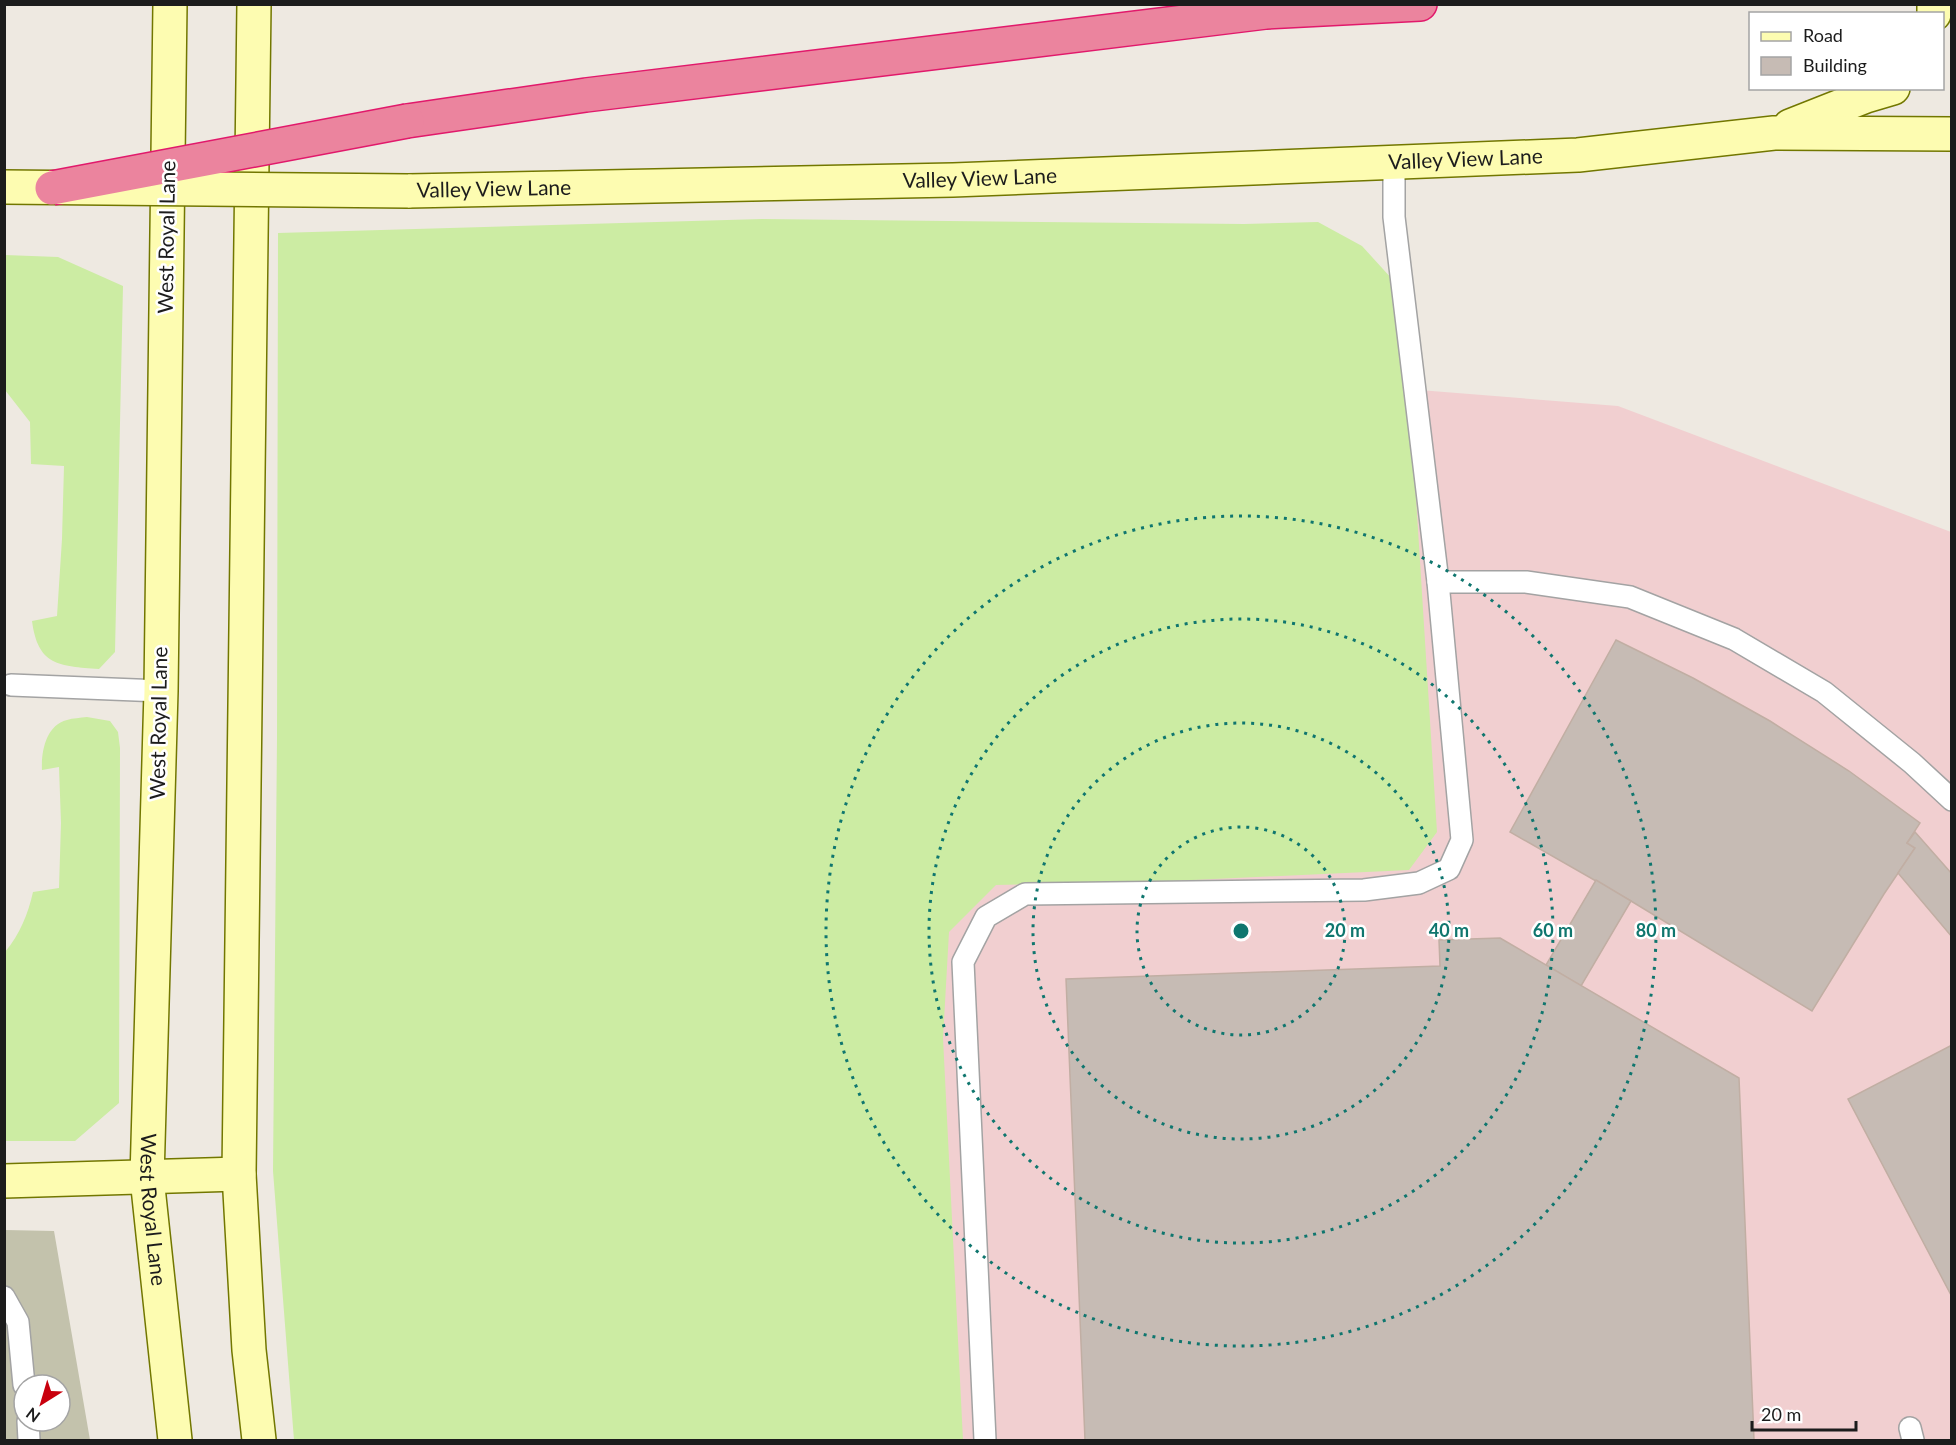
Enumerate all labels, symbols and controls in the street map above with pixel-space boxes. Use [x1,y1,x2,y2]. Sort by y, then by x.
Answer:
legend [1749,12,1944,90]
text: Road [1803,24,1843,46]
text: Building [1803,54,1867,76]
street label: Valley View Lane [1388,142,1543,174]
street label: West Royal Lane [152,160,179,314]
street label: Valley View Lane [902,162,1058,192]
street label: Valley View Lane [416,174,571,202]
street label: West Royal Lane [144,646,171,800]
text: 20 m [1325,919,1365,941]
text: 40 m [1429,919,1469,941]
text: 60 m [1533,919,1573,941]
text: 80 m [1636,919,1676,941]
centre of rings [1231,921,1251,941]
street label: West Royal Lane [136,1133,172,1287]
north arrow [12,1373,72,1433]
scale bar [1752,1394,1856,1432]
text: 20 m [1761,1403,1801,1425]
text: N [22,1404,43,1427]

